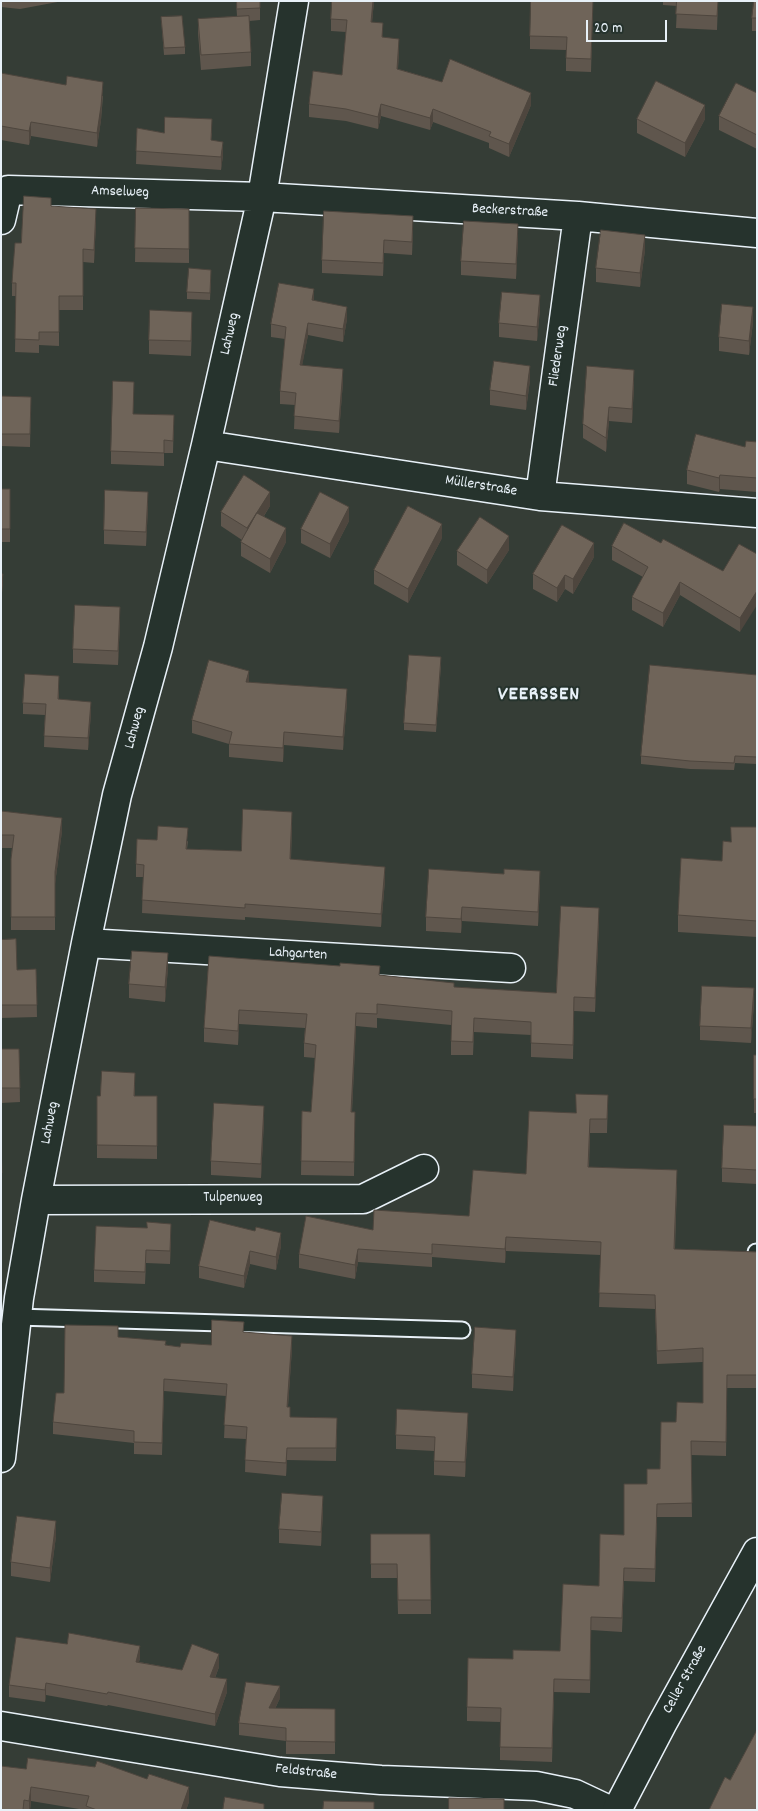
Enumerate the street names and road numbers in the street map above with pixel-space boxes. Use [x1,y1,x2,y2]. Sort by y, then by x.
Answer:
street label: Amselweg [91,183,149,203]
street label: Beckerstraße [471,201,549,223]
street label: Lahweg [217,311,245,357]
street label: Fliederweg [546,324,572,388]
street label: Müllerstraße [444,472,518,502]
street label: Lahweg [122,705,150,751]
street label: Lahgarten [268,944,328,966]
street label: Lahweg [38,1100,64,1146]
street label: Tulpenweg [203,1190,263,1208]
street label: Celler Straße [660,1643,712,1717]
street label: Feldstraße [274,1761,338,1785]

